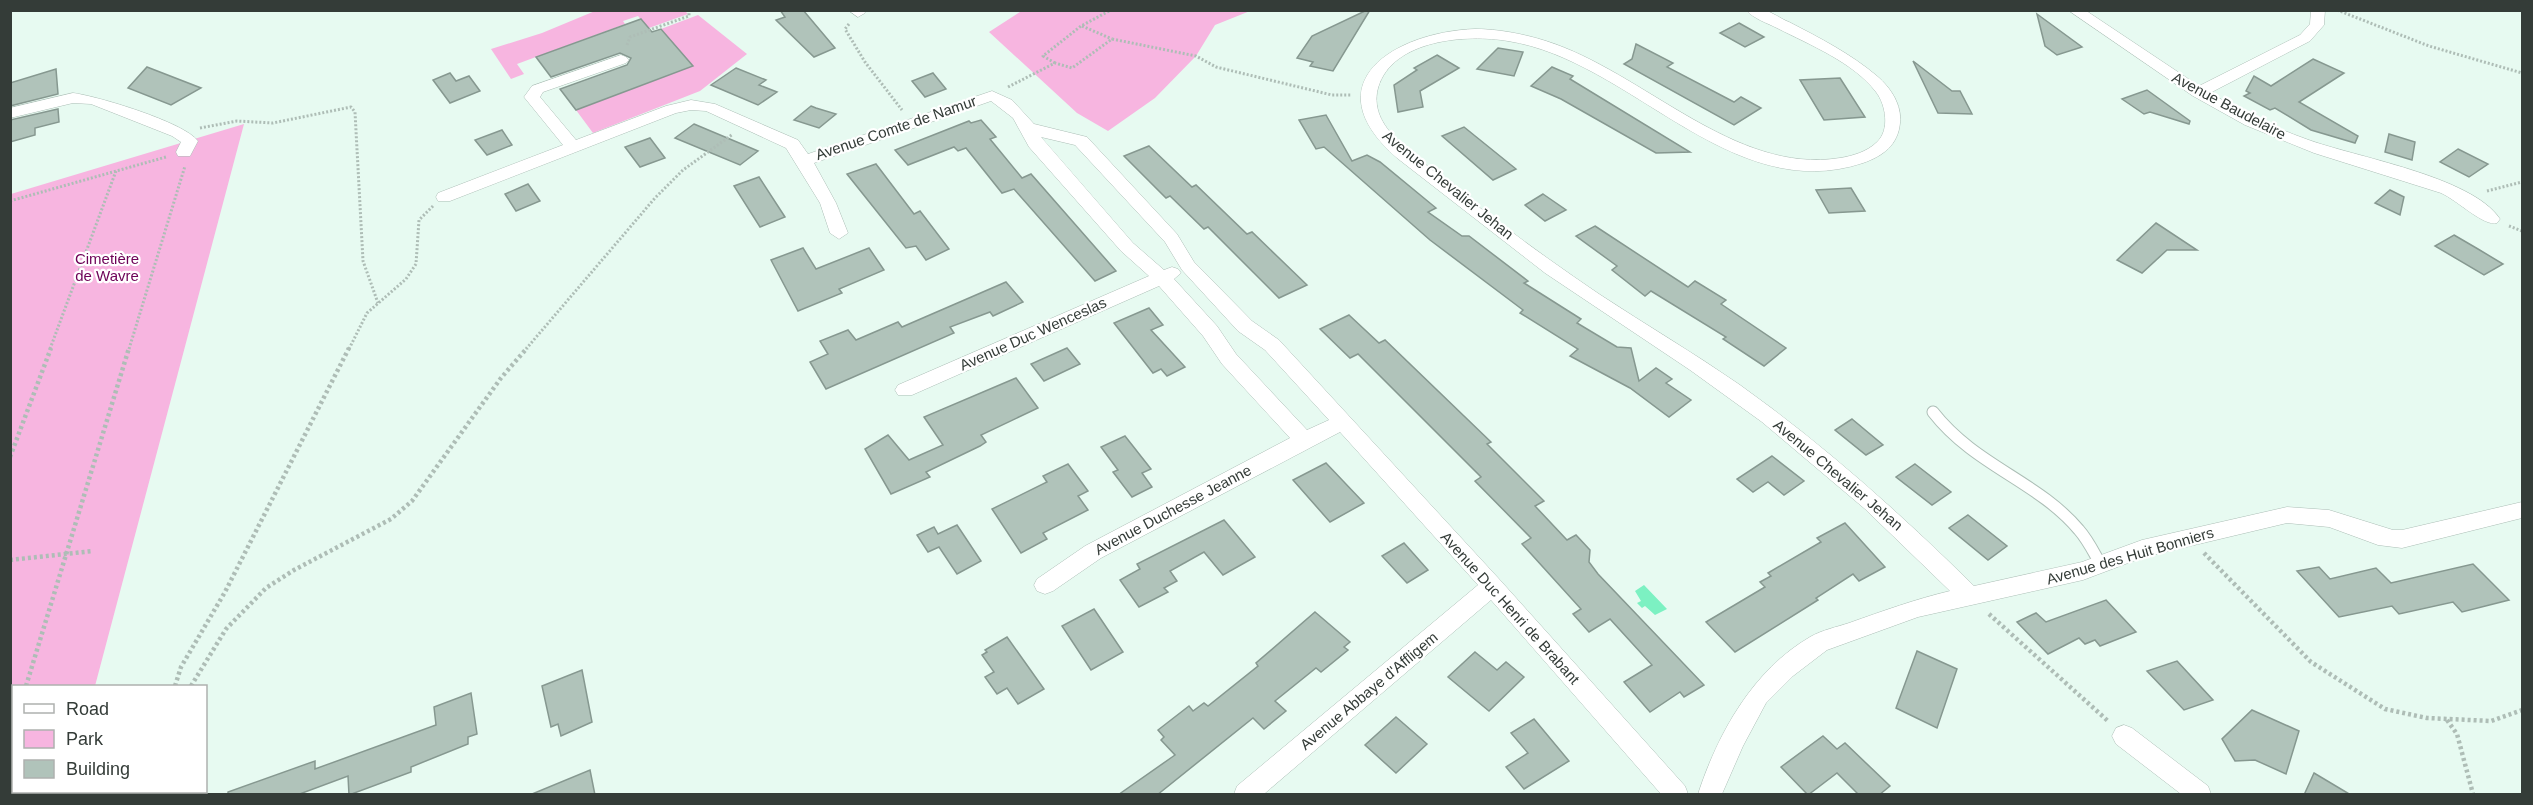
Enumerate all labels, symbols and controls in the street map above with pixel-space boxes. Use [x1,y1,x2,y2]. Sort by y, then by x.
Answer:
street label: Avenue Baudelaire [2169,68,2289,143]
street label: Avenue Comte de Namur [813,92,978,163]
street label: Avenue Chevalier Jehan [1380,127,1517,243]
park label: Cimetière de Wavre [75,250,139,284]
street label: Avenue Duc Wenceslas [957,294,1109,374]
street label: Avenue Chevalier Jehan [1770,416,1906,534]
street label: Avenue Duchesse Jeanne [1092,461,1254,558]
street label: Avenue des Huit Bonniers [2044,523,2215,588]
street label: Avenue Duc Henri de Brabant [1437,528,1584,688]
street label: Avenue Abbaye d'Affligem [1297,628,1441,753]
legend [12,685,207,793]
text: Road [66,699,109,719]
text: Park [66,729,104,749]
text: Building [66,759,130,779]

